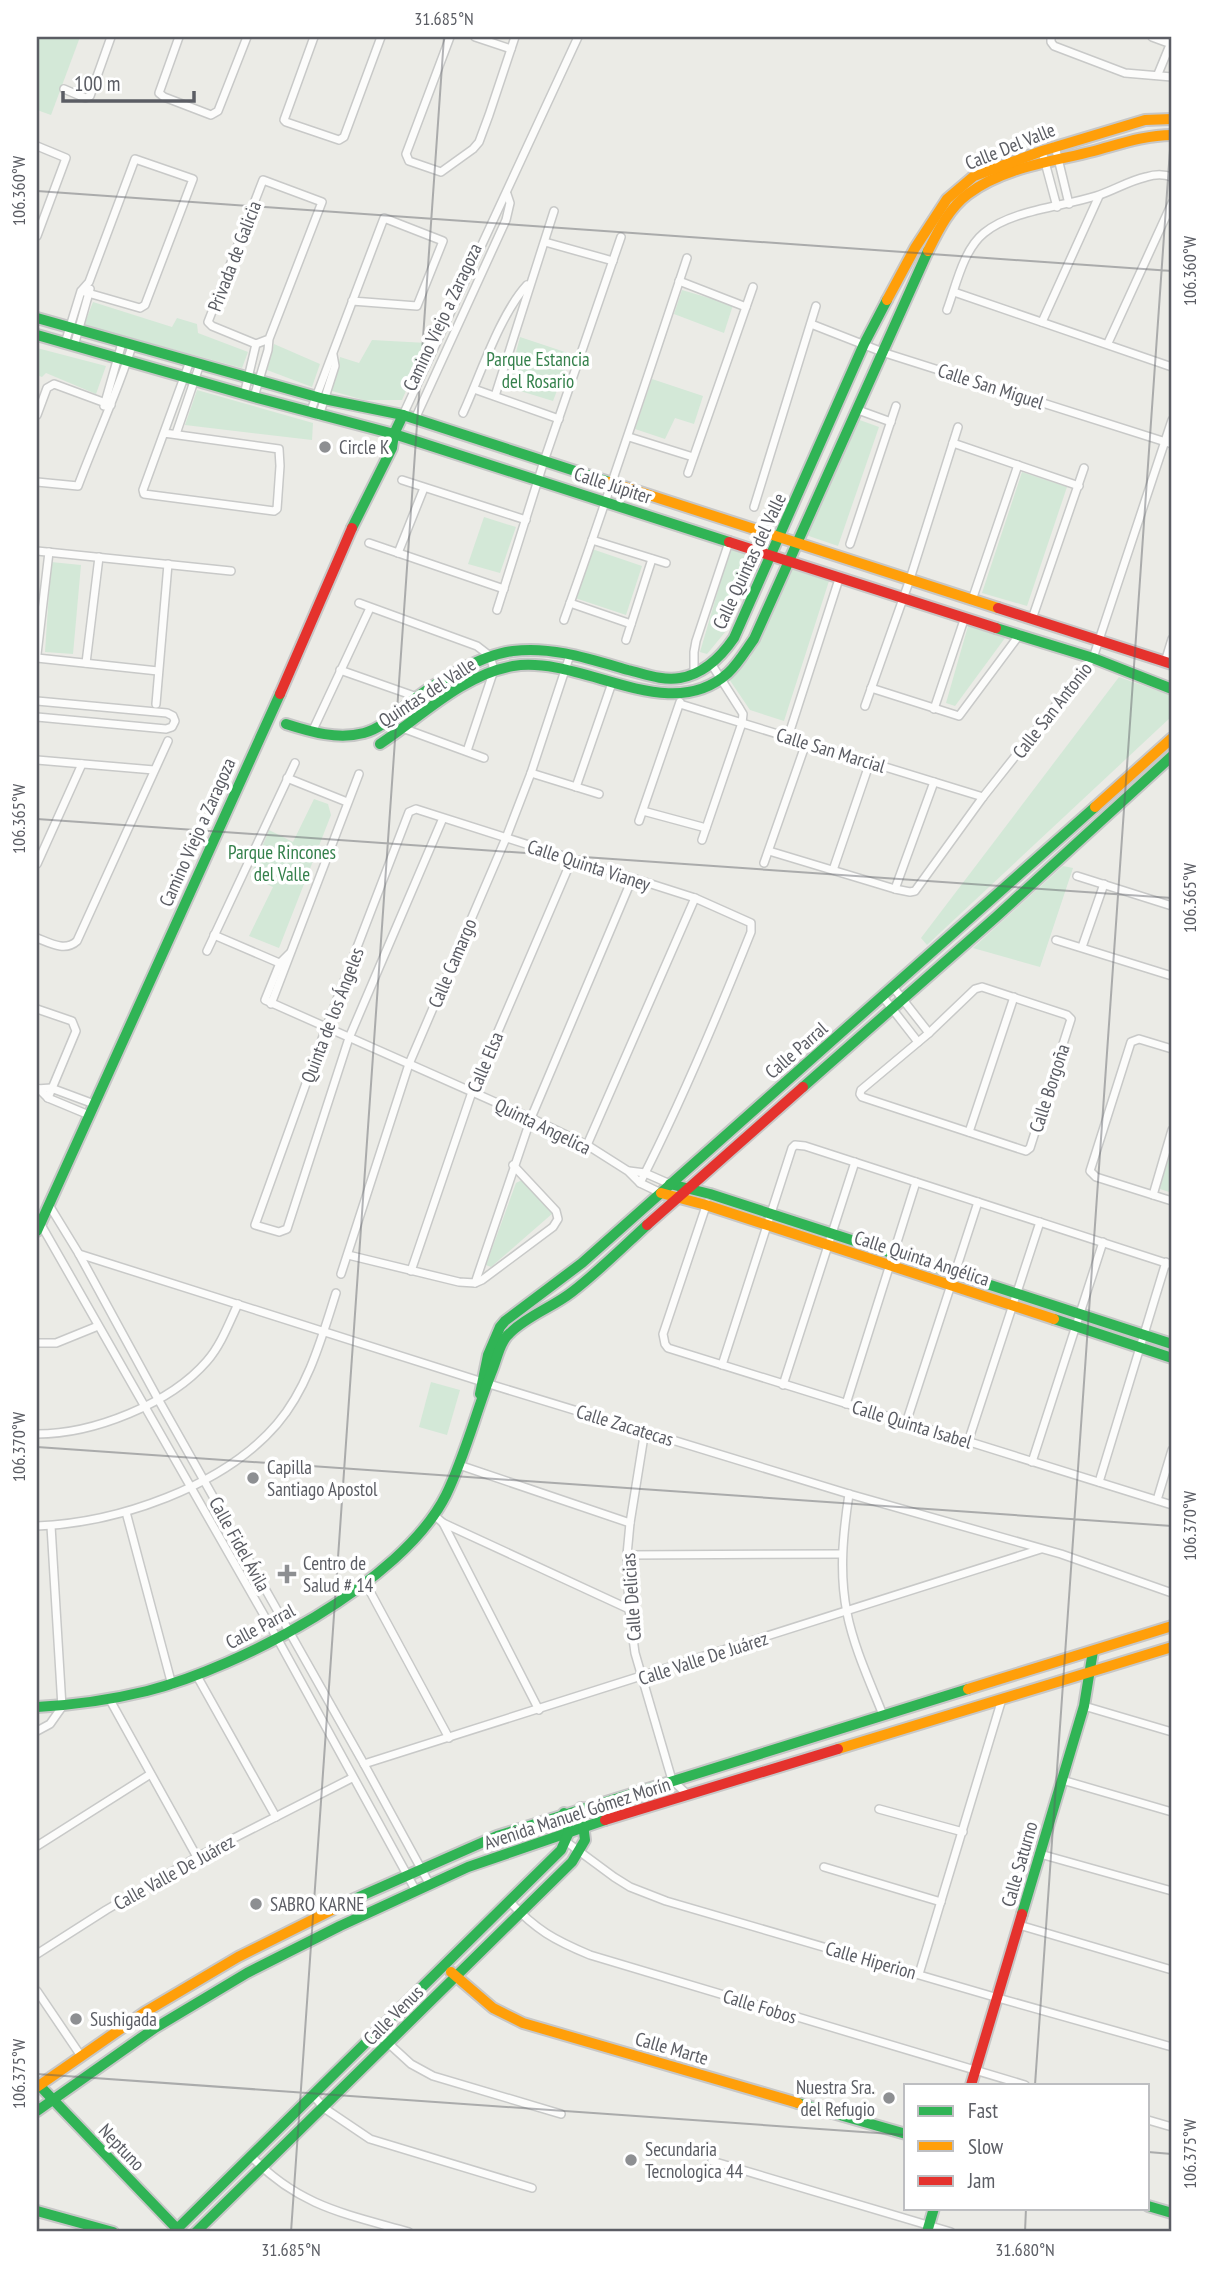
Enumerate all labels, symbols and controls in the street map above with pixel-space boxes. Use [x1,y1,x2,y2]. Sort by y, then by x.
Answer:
text: 31.685°N [414,7,474,30]
scale bar [63,60,194,104]
text: 100 m [74,70,120,97]
street label: Calle Del Valle [961,117,1059,175]
text: 106.360°W [7,156,30,226]
street label: Privada de Galicia [202,197,266,315]
text: 106.360°W [1178,236,1201,306]
street label: Camino Viejo a Zaragoza [397,239,487,395]
park label: Parque Estancia del Rosario [486,347,590,393]
street label: Calle San Miguel [935,358,1047,415]
place label: Circle K [339,435,389,459]
marker: Circle K [317,439,333,455]
street label: Calle Júpiter [571,461,656,509]
street label: Calle Quintas del Valle [707,489,791,633]
street label: Quintas del Valle [374,652,480,732]
street label: Calle San Antonio [1007,657,1097,763]
street label: Calle San Marcial [774,722,889,778]
street label: Camino Viejo a Zaragoza [153,754,241,910]
text: 106.365°W [7,784,30,854]
street label: Calle Quinta Vianey [524,834,654,896]
park label: Parque Rincones del Valle [228,840,336,886]
text: 106.365°W [1178,863,1201,933]
street label: Calle Camargo [423,915,481,1011]
street label: Quinta de los Ángeles [295,944,369,1086]
street label: Calle Parral [760,1016,833,1084]
street label: Calle Elsa [462,1028,508,1096]
street label: Calle Borgoña [1023,1041,1075,1135]
street label: Quinta Angelica [491,1092,595,1160]
street label: Calle Quinta Angélica [851,1225,993,1291]
street label: Calle Quinta Isabel [849,1394,975,1454]
street label: Calle Zacatecas [574,1399,676,1451]
text: 106.370°W [7,1412,30,1482]
place label: Capilla Santiago Apostol [267,1455,378,1501]
marker: Capilla Santiago Apostol [245,1470,261,1486]
text: 106.370°W [1178,1491,1201,1561]
street label: Calle Fidel Ávila [204,1492,276,1596]
place label: Centro de Salud # 14 [303,1551,374,1597]
street label: Calle Delicias [616,1552,646,1642]
marker: Centro de Salud # 14 [277,1564,297,1584]
street label: Calle Parral [221,1598,299,1654]
street label: Calle Valle De Juárez [635,1626,771,1690]
street label: Avenida Manuel Gómez Morín [481,1772,673,1854]
street label: Calle Saturno [995,1819,1043,1909]
street label: Calle Valle De Juárez [109,1829,239,1915]
place label: SABRO KARNE [270,1892,365,1916]
marker: SABRO KARNE [248,1896,264,1912]
street label: Calle Hiperion [823,1936,919,1984]
street label: Calle Venus [358,1980,428,2050]
street label: Calle Fobos [720,1983,800,2029]
place label: Sushigada [90,2007,157,2031]
marker: Sushigada [68,2011,84,2027]
street label: Calle Marte [633,2026,712,2070]
text: 106.375°W [7,2039,30,2109]
place label: Nuestra Sra. del Refugio [796,2075,875,2121]
legend [904,2084,1150,2210]
marker: Nuestra Sra. del Refugio [881,2090,897,2106]
text: Fast [968,2097,998,2124]
street label: Neptuno [94,2118,150,2176]
text: 106.375°W [1178,2119,1201,2189]
text: Slow [968,2133,1004,2160]
place label: Secundaria Tecnologica 44 [645,2137,743,2183]
marker: Secundaria Tecnologica 44 [623,2152,639,2168]
text: Jam [967,2167,995,2194]
text: 31.685°N [261,2238,321,2261]
text: 31.680°N [995,2238,1055,2261]

